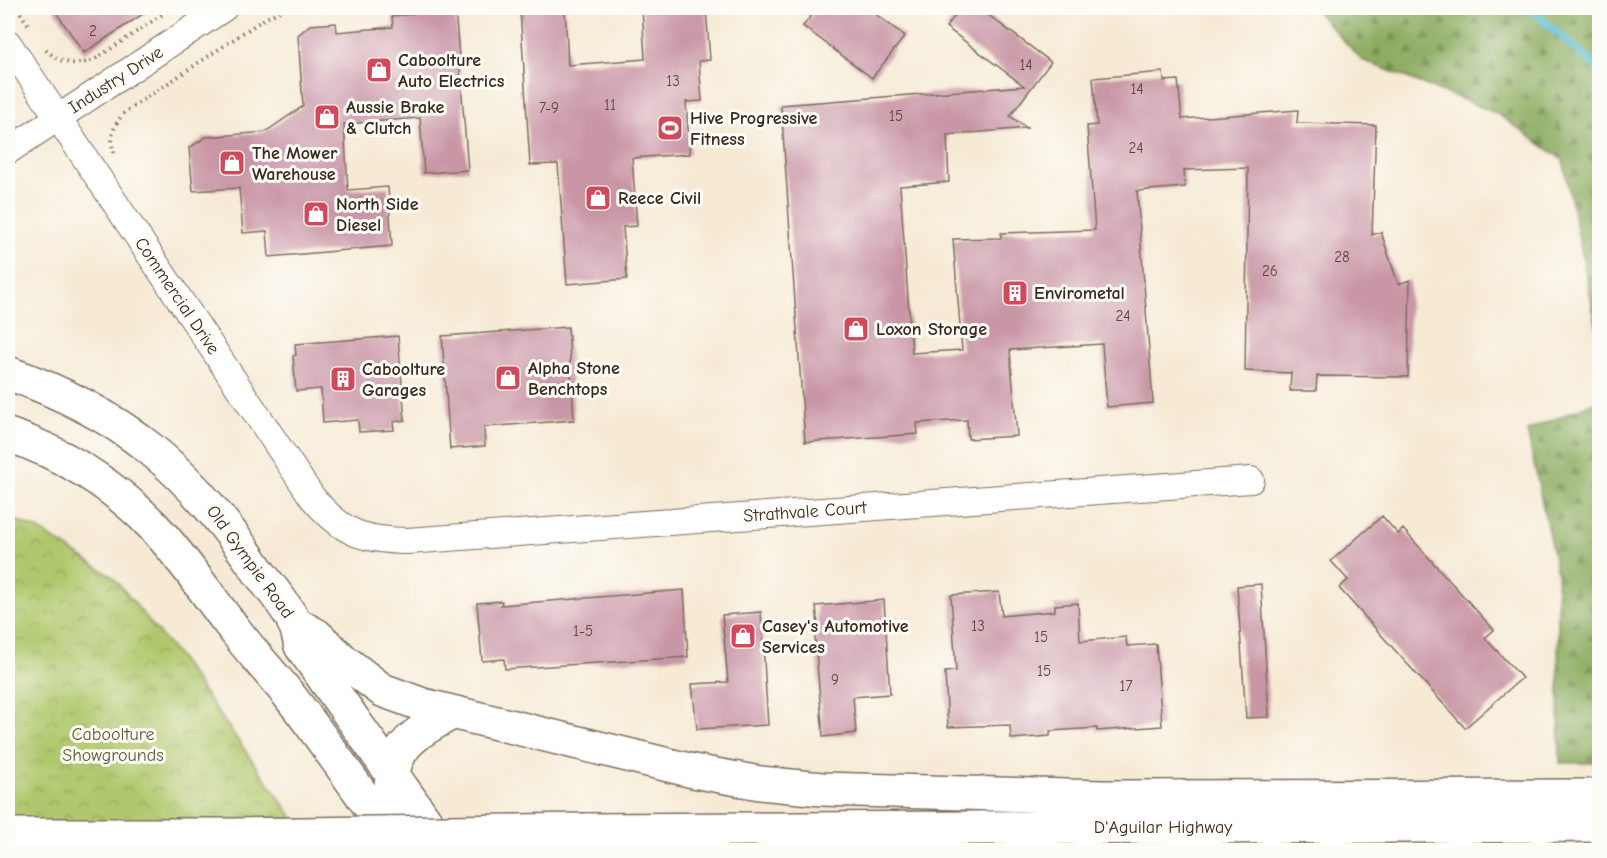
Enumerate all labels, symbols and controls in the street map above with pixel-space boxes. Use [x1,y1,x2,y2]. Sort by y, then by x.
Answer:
house number: 2 [89,22,97,40]
street label: Industry Drive [65,42,167,118]
place label: Caboolture Auto Electrics [398,50,505,92]
shop icon: Caboolture Auto Electrics [364,55,394,85]
house number: 14 [1019,56,1033,74]
house number: 13 [666,72,680,90]
house number: 14 [1130,80,1144,98]
house number: 11 [604,96,616,114]
place label: Aussie Brake & Clutch [346,97,445,139]
house number: 7-9 [539,99,559,117]
shop icon: Aussie Brake & Clutch [312,102,342,132]
house number: 15 [889,107,903,125]
place label: Hive Progressive Fitness [690,108,818,150]
sports icon: Hive Progressive Fitness [655,113,685,143]
house number: 24 [1128,139,1144,157]
place label: The Mower Warehouse [252,143,338,185]
shop icon: The Mower Warehouse [217,148,247,178]
shop icon: Reece Civil [583,183,613,213]
place label: Reece Civil [618,188,701,209]
place label: North Side Diesel [336,194,419,236]
shop icon: North Side Diesel [301,199,331,229]
street label: Commercial Drive [130,233,224,359]
house number: 28 [1334,248,1350,266]
house number: 26 [1262,262,1278,280]
building icon: Envirometal [1000,278,1030,308]
place label: Envirometal [1034,283,1125,304]
house number: 24 [1115,307,1131,325]
shop icon: Loxon Storage [841,314,871,344]
place label: Loxon Storage [876,319,987,340]
place label: Alpha Stone Benchtops [528,358,620,400]
place label: Caboolture Garages [362,359,445,401]
shop icon: Alpha Stone Benchtops [493,363,523,393]
building icon: Caboolture Garages [328,364,358,394]
street label: Strathvale Court [743,497,868,527]
street label: Old Gympie Road [202,501,298,623]
place label: Casey's Automotive Services [762,616,909,658]
house number: 13 [971,617,985,635]
shop icon: Casey's Automotive Services [728,621,758,651]
house number: 1-5 [573,622,593,640]
house number: 15 [1034,628,1048,646]
house number: 15 [1037,662,1051,680]
house number: 9 [831,671,839,689]
house number: 17 [1119,677,1133,695]
park label: Caboolture Showgrounds [62,724,164,766]
street label: D'Aguilar Highway [1094,817,1233,838]

